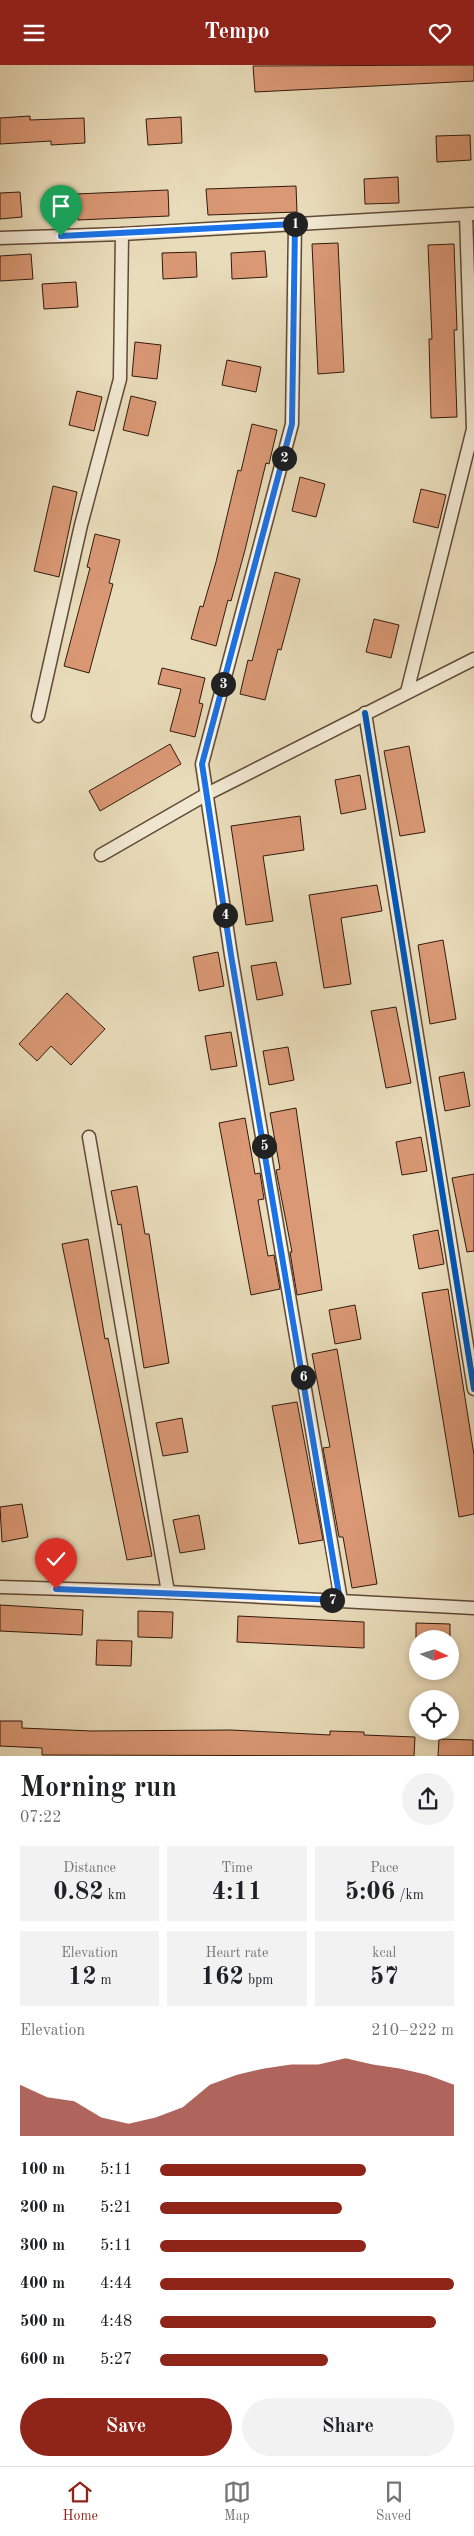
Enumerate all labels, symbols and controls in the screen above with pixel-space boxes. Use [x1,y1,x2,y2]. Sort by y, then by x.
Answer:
icon: menu [20,19,48,47]
icon: heart [426,19,454,47]
text: Tempo [204,21,270,43]
pin [40,185,82,236]
icon: arrive [47,192,75,220]
pin: 1 [282,211,308,237]
text: 1 [291,217,300,231]
pin: 2 [272,445,296,471]
text: 2 [280,451,289,465]
pin: 3 [210,671,236,697]
text: 3 [219,677,228,691]
pin: 4 [212,903,238,927]
text: 4 [221,908,230,922]
pin: 5 [252,1133,276,1159]
text: 5 [260,1139,269,1153]
pin: 6 [290,1365,316,1389]
text: 6 [299,1370,308,1384]
pin [35,1538,77,1589]
icon: check [42,1545,70,1573]
pin: 7 [320,1587,344,1613]
text: 7 [328,1593,337,1607]
north arrow [409,1630,459,1680]
map controls [409,1630,459,1740]
button: locate [409,1690,459,1740]
button: share [402,1773,454,1825]
text: Morning run [20,1775,177,1803]
text: 07:22 [20,1810,62,1826]
text: Distance [63,1861,116,1875]
text: Time [221,1861,253,1875]
text: Pace [370,1861,399,1875]
text: 0.82 [53,1880,104,1905]
text: 4:11 [212,1880,262,1905]
text: 5:06 [345,1880,395,1905]
text: km [104,1888,126,1902]
text: /km [395,1888,424,1902]
text: Elevation [61,1946,118,1960]
text: Heart rate [206,1946,268,1960]
text: kcal [372,1946,396,1960]
text: 12 [68,1965,97,1990]
text: 162 [201,1965,244,1990]
text: 57 [370,1965,399,1990]
text: m [97,1973,112,1987]
text: bpm [244,1973,273,1987]
text: Elevation [20,2023,85,2039]
text: 210–222 m [371,2023,454,2039]
text: 100 m [20,2162,65,2178]
text: 5:11 [100,2162,132,2178]
text: 200 m [20,2200,65,2216]
text: 5:21 [100,2200,132,2216]
text: 300 m [20,2238,65,2254]
text: 5:11 [100,2238,132,2254]
text: 400 m [20,2276,65,2292]
text: 4:44 [100,2276,132,2292]
text: 500 m [20,2314,65,2330]
text: 4:48 [100,2314,132,2330]
text: 600 m [20,2352,65,2368]
text: 5:27 [100,2352,132,2368]
button: Save [20,2398,232,2456]
button: Share [242,2398,454,2456]
tab: Home [62,2478,98,2525]
tab: Map [223,2478,251,2525]
tab: Saved [376,2478,412,2525]

